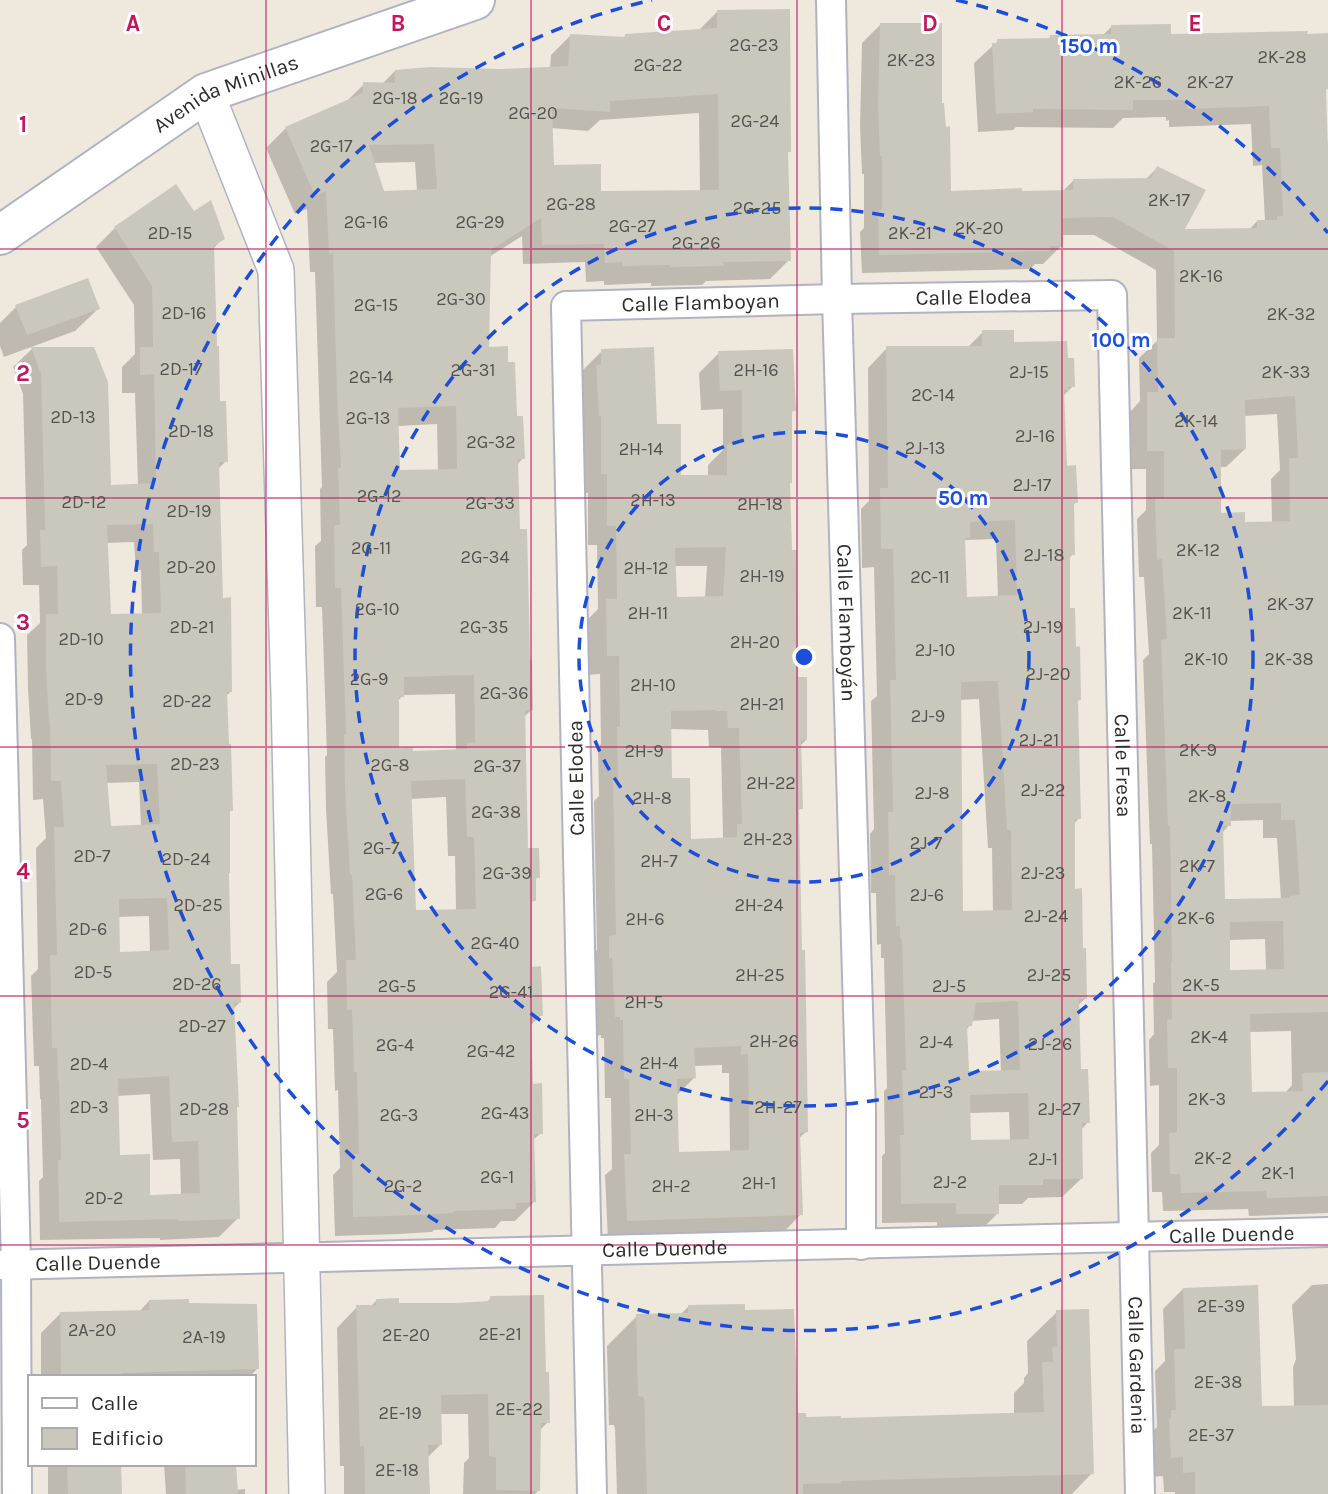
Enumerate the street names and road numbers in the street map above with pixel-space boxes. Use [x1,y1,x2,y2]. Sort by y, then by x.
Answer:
street label: Avenida Minillas [149,50,302,138]
street label: Calle Elodea [915,284,1032,310]
street label: Calle Flamboyan [621,288,780,317]
street label: Calle Flamboyán [832,543,861,702]
street label: Calle Fresa [1110,713,1136,818]
street label: Calle Elodea [563,720,589,836]
street label: Calle Duende [1169,1221,1295,1248]
street label: Calle Duende [602,1235,728,1262]
street label: Calle Duende [35,1249,161,1276]
street label: Calle Gardenia [1123,1296,1151,1435]

